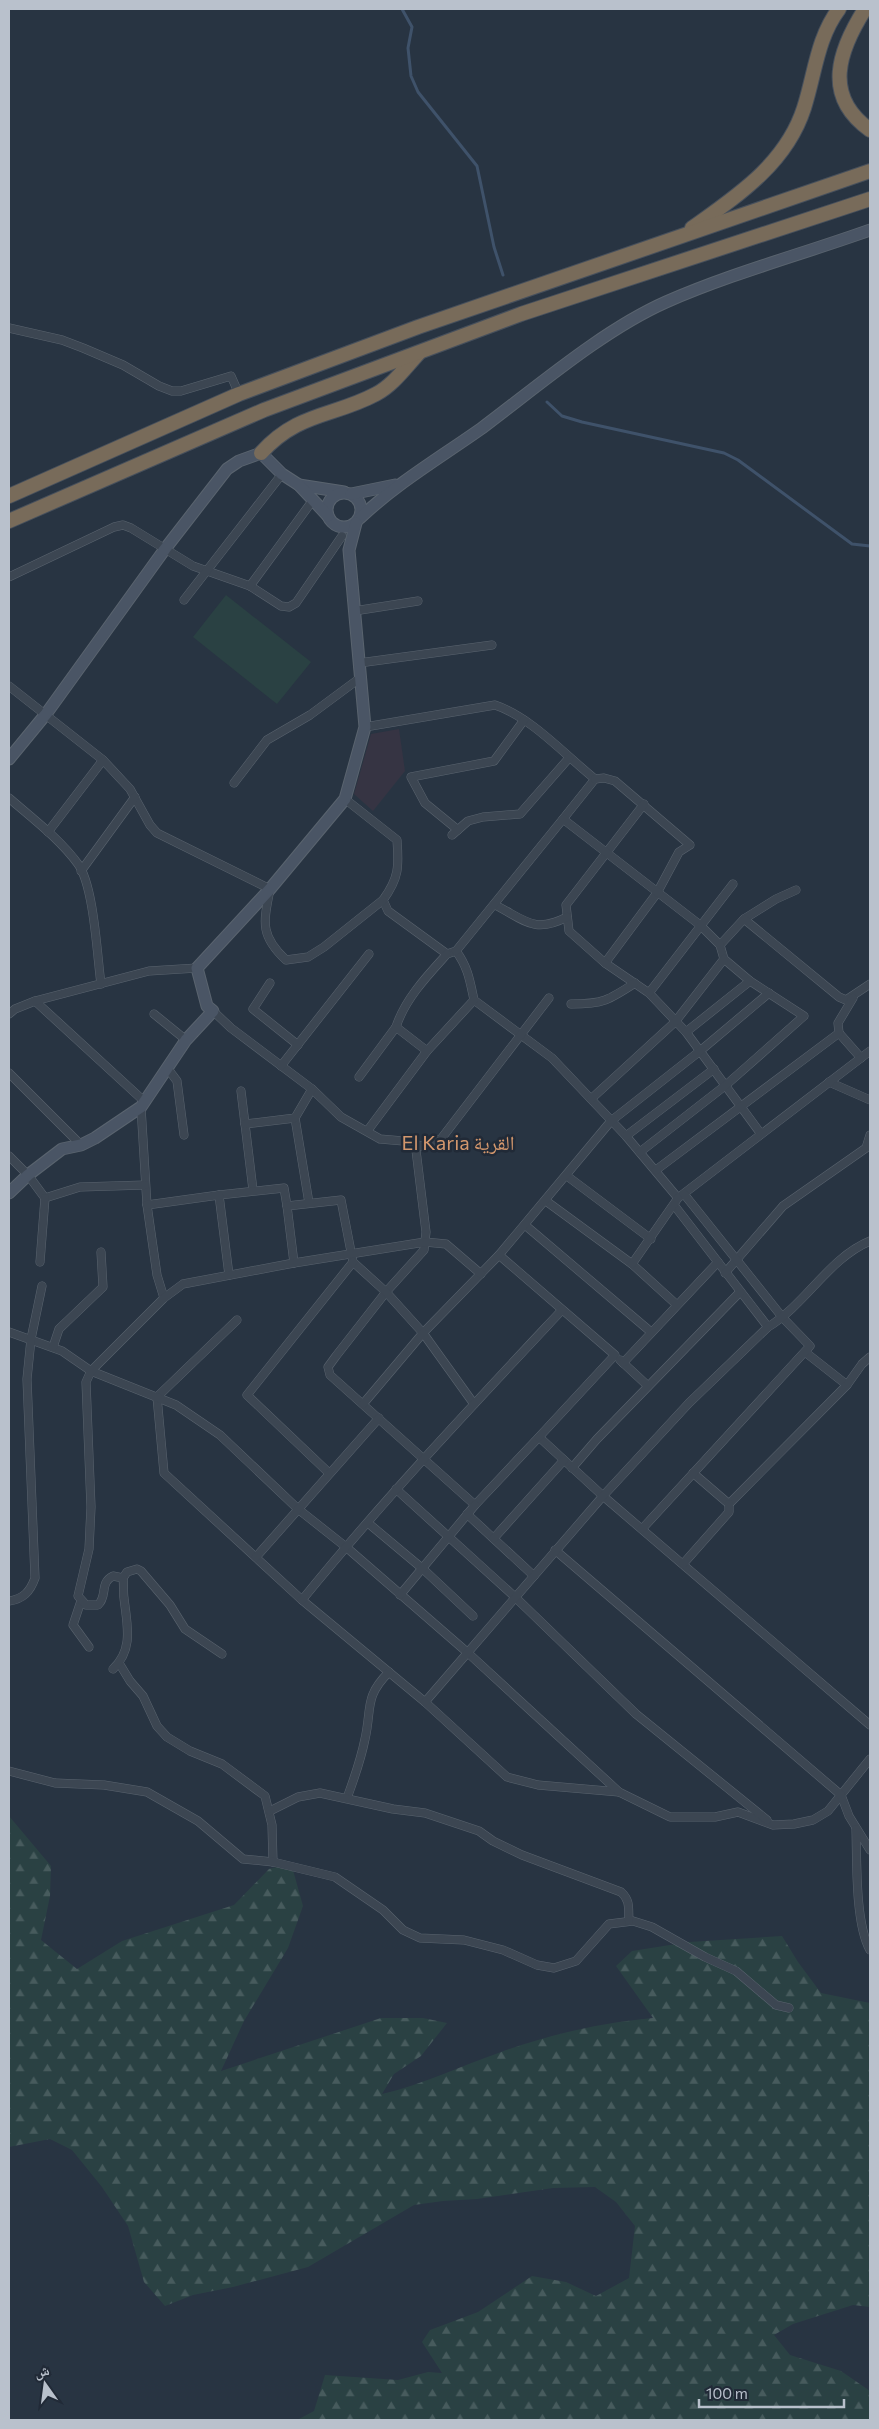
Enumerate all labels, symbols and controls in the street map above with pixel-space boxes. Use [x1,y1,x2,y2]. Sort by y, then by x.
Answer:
district label: El Karia القرية [402,1130,514,1154]
north arrow [20,2359,70,2409]
text: ش [32,2361,51,2382]
scale bar [699,2376,844,2408]
text: 100 m [706,2384,748,2402]

